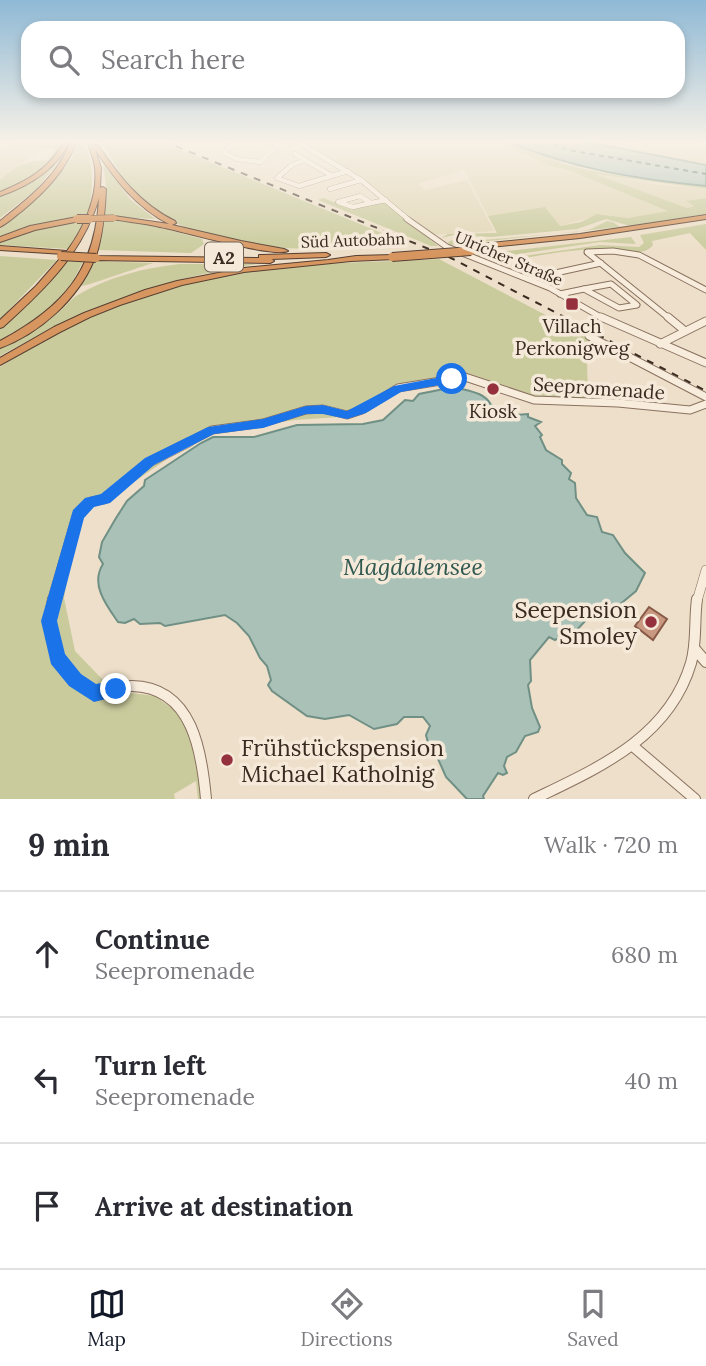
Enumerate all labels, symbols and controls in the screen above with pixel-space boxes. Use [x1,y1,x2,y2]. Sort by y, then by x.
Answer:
search box [21,21,685,98]
icon: search [45,41,83,79]
text: Search here [101,43,245,76]
street label: Ulricher Straße [452,226,566,290]
street label: Süd Autobahn [301,228,406,252]
road number: A2 [205,243,243,272]
marker: Villach Perkonigweg [564,296,580,312]
place label: Villach Perkonigweg [515,314,630,360]
route start [436,363,467,394]
street label: Seepromenade [532,371,666,405]
marker: Kiosk [485,381,501,397]
place label: Kiosk [469,399,518,423]
water label: Magdalensee [343,551,483,582]
place label: Seepension Smoley [514,595,638,650]
marker: Seepension Smoley [643,614,659,630]
route end [100,673,131,704]
place label: Frühstückspension Michael Katholnig [241,733,444,788]
marker: Frühstückspension Michael Katholnig [219,752,235,768]
text: 9 min [28,826,110,864]
text: Walk · 720 m [544,830,678,859]
text: Continue [95,923,210,956]
icon: ahead [28,935,66,973]
text: 680 m [611,940,678,969]
text: Seepromenade [95,956,255,985]
text: Turn left [95,1049,206,1082]
icon: left [28,1061,66,1099]
text: 40 m [625,1066,678,1095]
text: Seepromenade [95,1082,255,1111]
icon: arrive [28,1187,66,1225]
text: Arrive at destination [95,1190,353,1223]
tab: Map [87,1285,126,1351]
tab: Directions [301,1285,393,1351]
tab: Saved [567,1285,619,1351]

